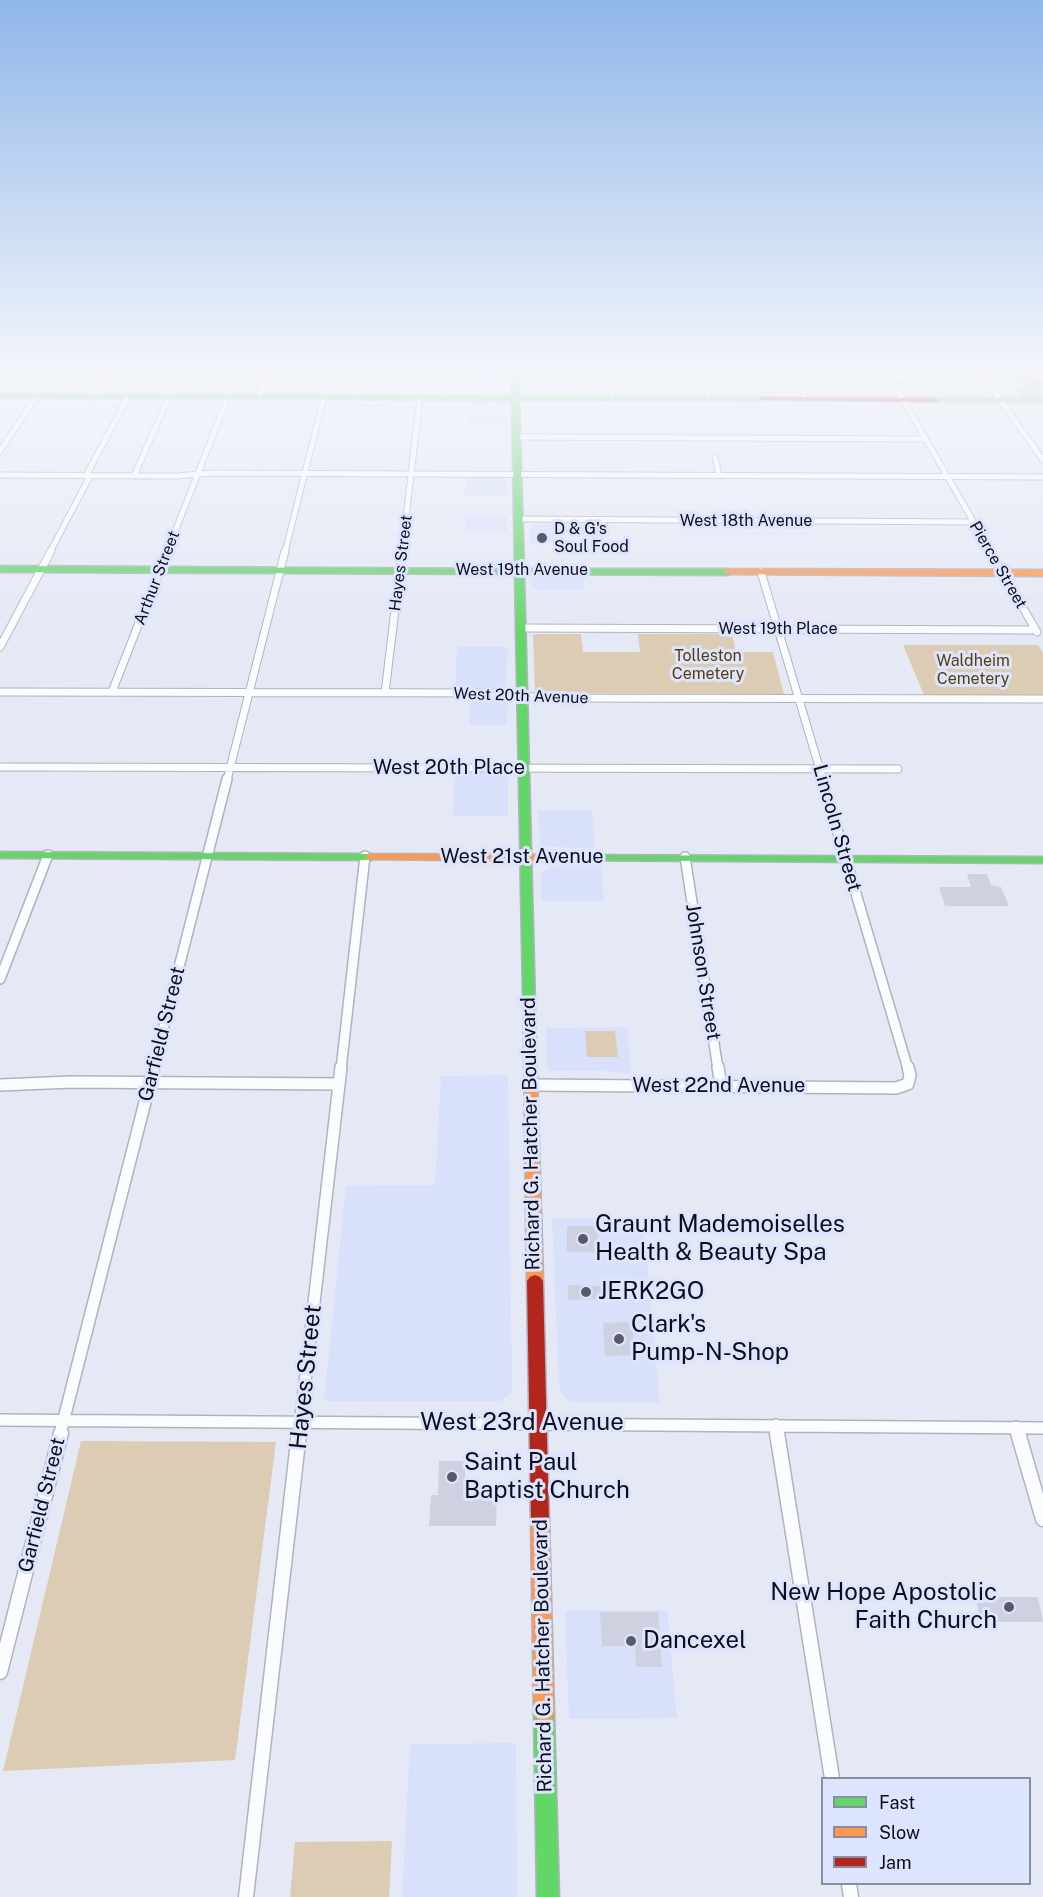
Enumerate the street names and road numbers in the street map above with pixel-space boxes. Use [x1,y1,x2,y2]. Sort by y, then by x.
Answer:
street label: West 18th Avenue [680,511,812,531]
street label: Hayes Street [386,514,416,612]
street label: Pierce Street [965,518,1031,612]
street label: Arthur Street [130,528,184,628]
street label: West 19th Avenue [456,560,588,580]
street label: West 19th Place [719,619,837,639]
street label: West 20th Avenue [453,684,589,708]
street label: West 20th Place [373,756,525,780]
street label: Lincoln Street [807,762,867,894]
street label: West 21st Avenue [440,845,604,869]
street label: Johnson Street [680,902,726,1042]
street label: Garfield Street [134,964,190,1104]
street label: Richard G. Hatcher Boulevard [517,997,545,1271]
street label: West 22nd Avenue [633,1074,805,1098]
street label: Hayes Street [284,1303,328,1451]
street label: West 23rd Avenue [420,1409,624,1437]
street label: Garfield Street [14,1435,70,1575]
street label: Richard G. Hatcher Boulevard [529,1519,557,1793]

